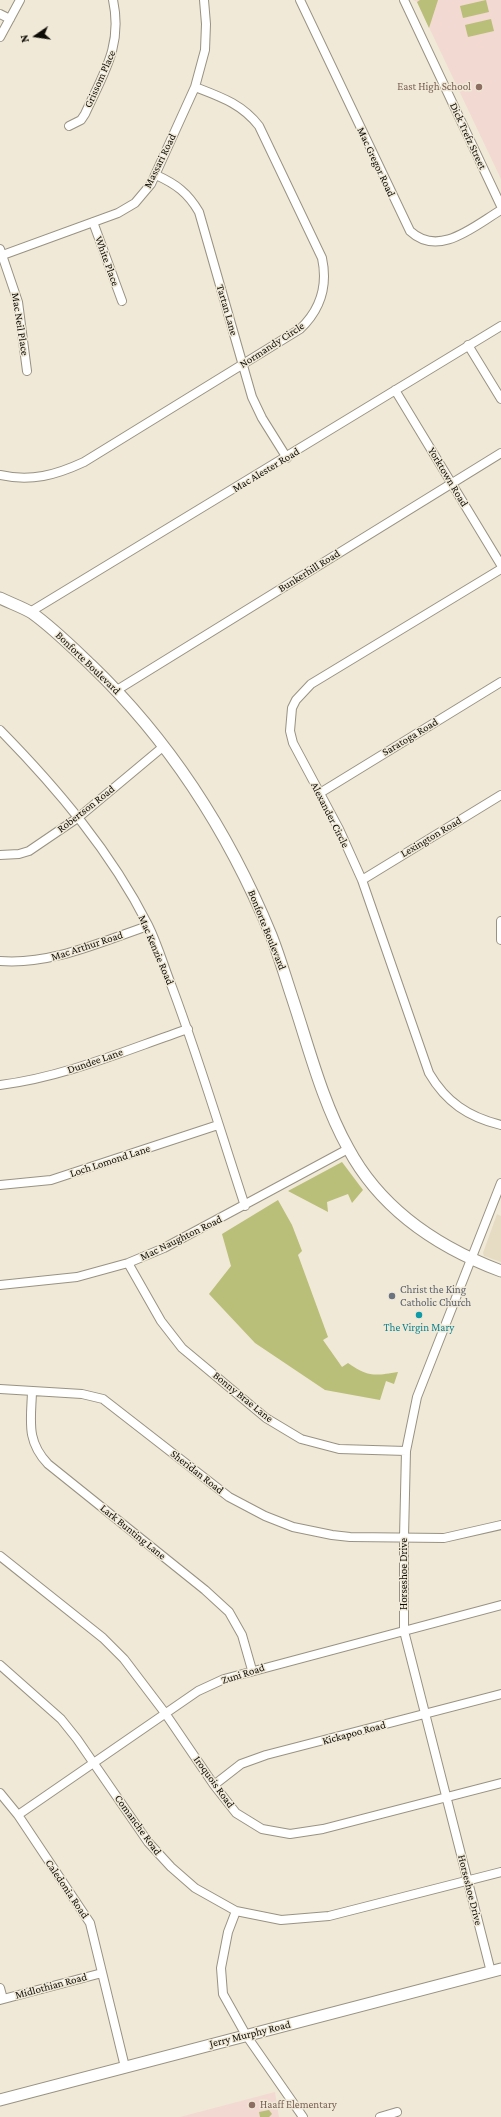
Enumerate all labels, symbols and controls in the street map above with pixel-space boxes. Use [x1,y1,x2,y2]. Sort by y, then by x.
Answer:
north arrow [16,16,56,56]
text: N [18,34,31,44]
street label: Grissom Place [81,48,119,110]
place label: East High School [397,80,471,94]
marker: East High School [474,82,484,92]
street label: Dick Trefz Street [447,100,489,172]
street label: Mac Gregor Road [354,125,398,199]
street label: Massari Road [141,132,179,190]
street label: White Place [92,234,122,288]
street label: Tartan Lane [213,283,241,337]
street label: Mac Neil Place [9,292,31,356]
street label: Normandy Circle [237,319,307,371]
street label: Mac Alester Road [230,445,302,495]
street label: Yorktown Road [425,445,471,509]
street label: Bunkerhill Road [276,547,342,595]
street label: Bonforte Boulevard [53,629,123,697]
street label: Saratoga Road [380,715,440,759]
street label: Alexander Circle [308,780,352,850]
street label: Robertson Road [55,782,117,836]
street label: Lexington Road [398,814,464,860]
street label: Bonforte Boulevard [245,888,289,972]
street label: Mac Kenzie Road [135,913,177,987]
street label: Mac Arthur Road [49,928,125,964]
street label: Dundee Lane [65,1045,125,1077]
street label: Loch Lomond Lane [68,1142,152,1180]
street label: Mac Naughton Road [138,1212,224,1264]
place label: Christ the King Catholic Church [400,1283,471,1309]
marker: Christ the King Catholic Church [387,1291,397,1301]
marker: The Virgin Mary [414,1310,424,1320]
place label: The Virgin Mary [384,1321,454,1335]
street label: Bonny Brae Lane [210,1369,276,1425]
street label: Sheridan Road [168,1447,226,1497]
street label: Lark Bunting Lane [98,1502,168,1562]
street label: Horseshoe Drive [397,1538,411,1610]
street label: Zuni Road [220,1661,266,1687]
street label: Kickapoo Road [321,1718,387,1748]
street label: Iroquois Road [191,1753,237,1811]
street label: Comanche Road [112,1792,164,1858]
street label: Horseshoe Drive [455,1853,485,1927]
street label: Caledonia Road [42,1857,92,1921]
street label: Midlothian Road [14,1970,88,2002]
street label: Jerry Murphy Road [208,2018,292,2050]
place label: Haaff Elementary [260,2098,337,2112]
marker: Haaff Elementary [247,2100,257,2110]

